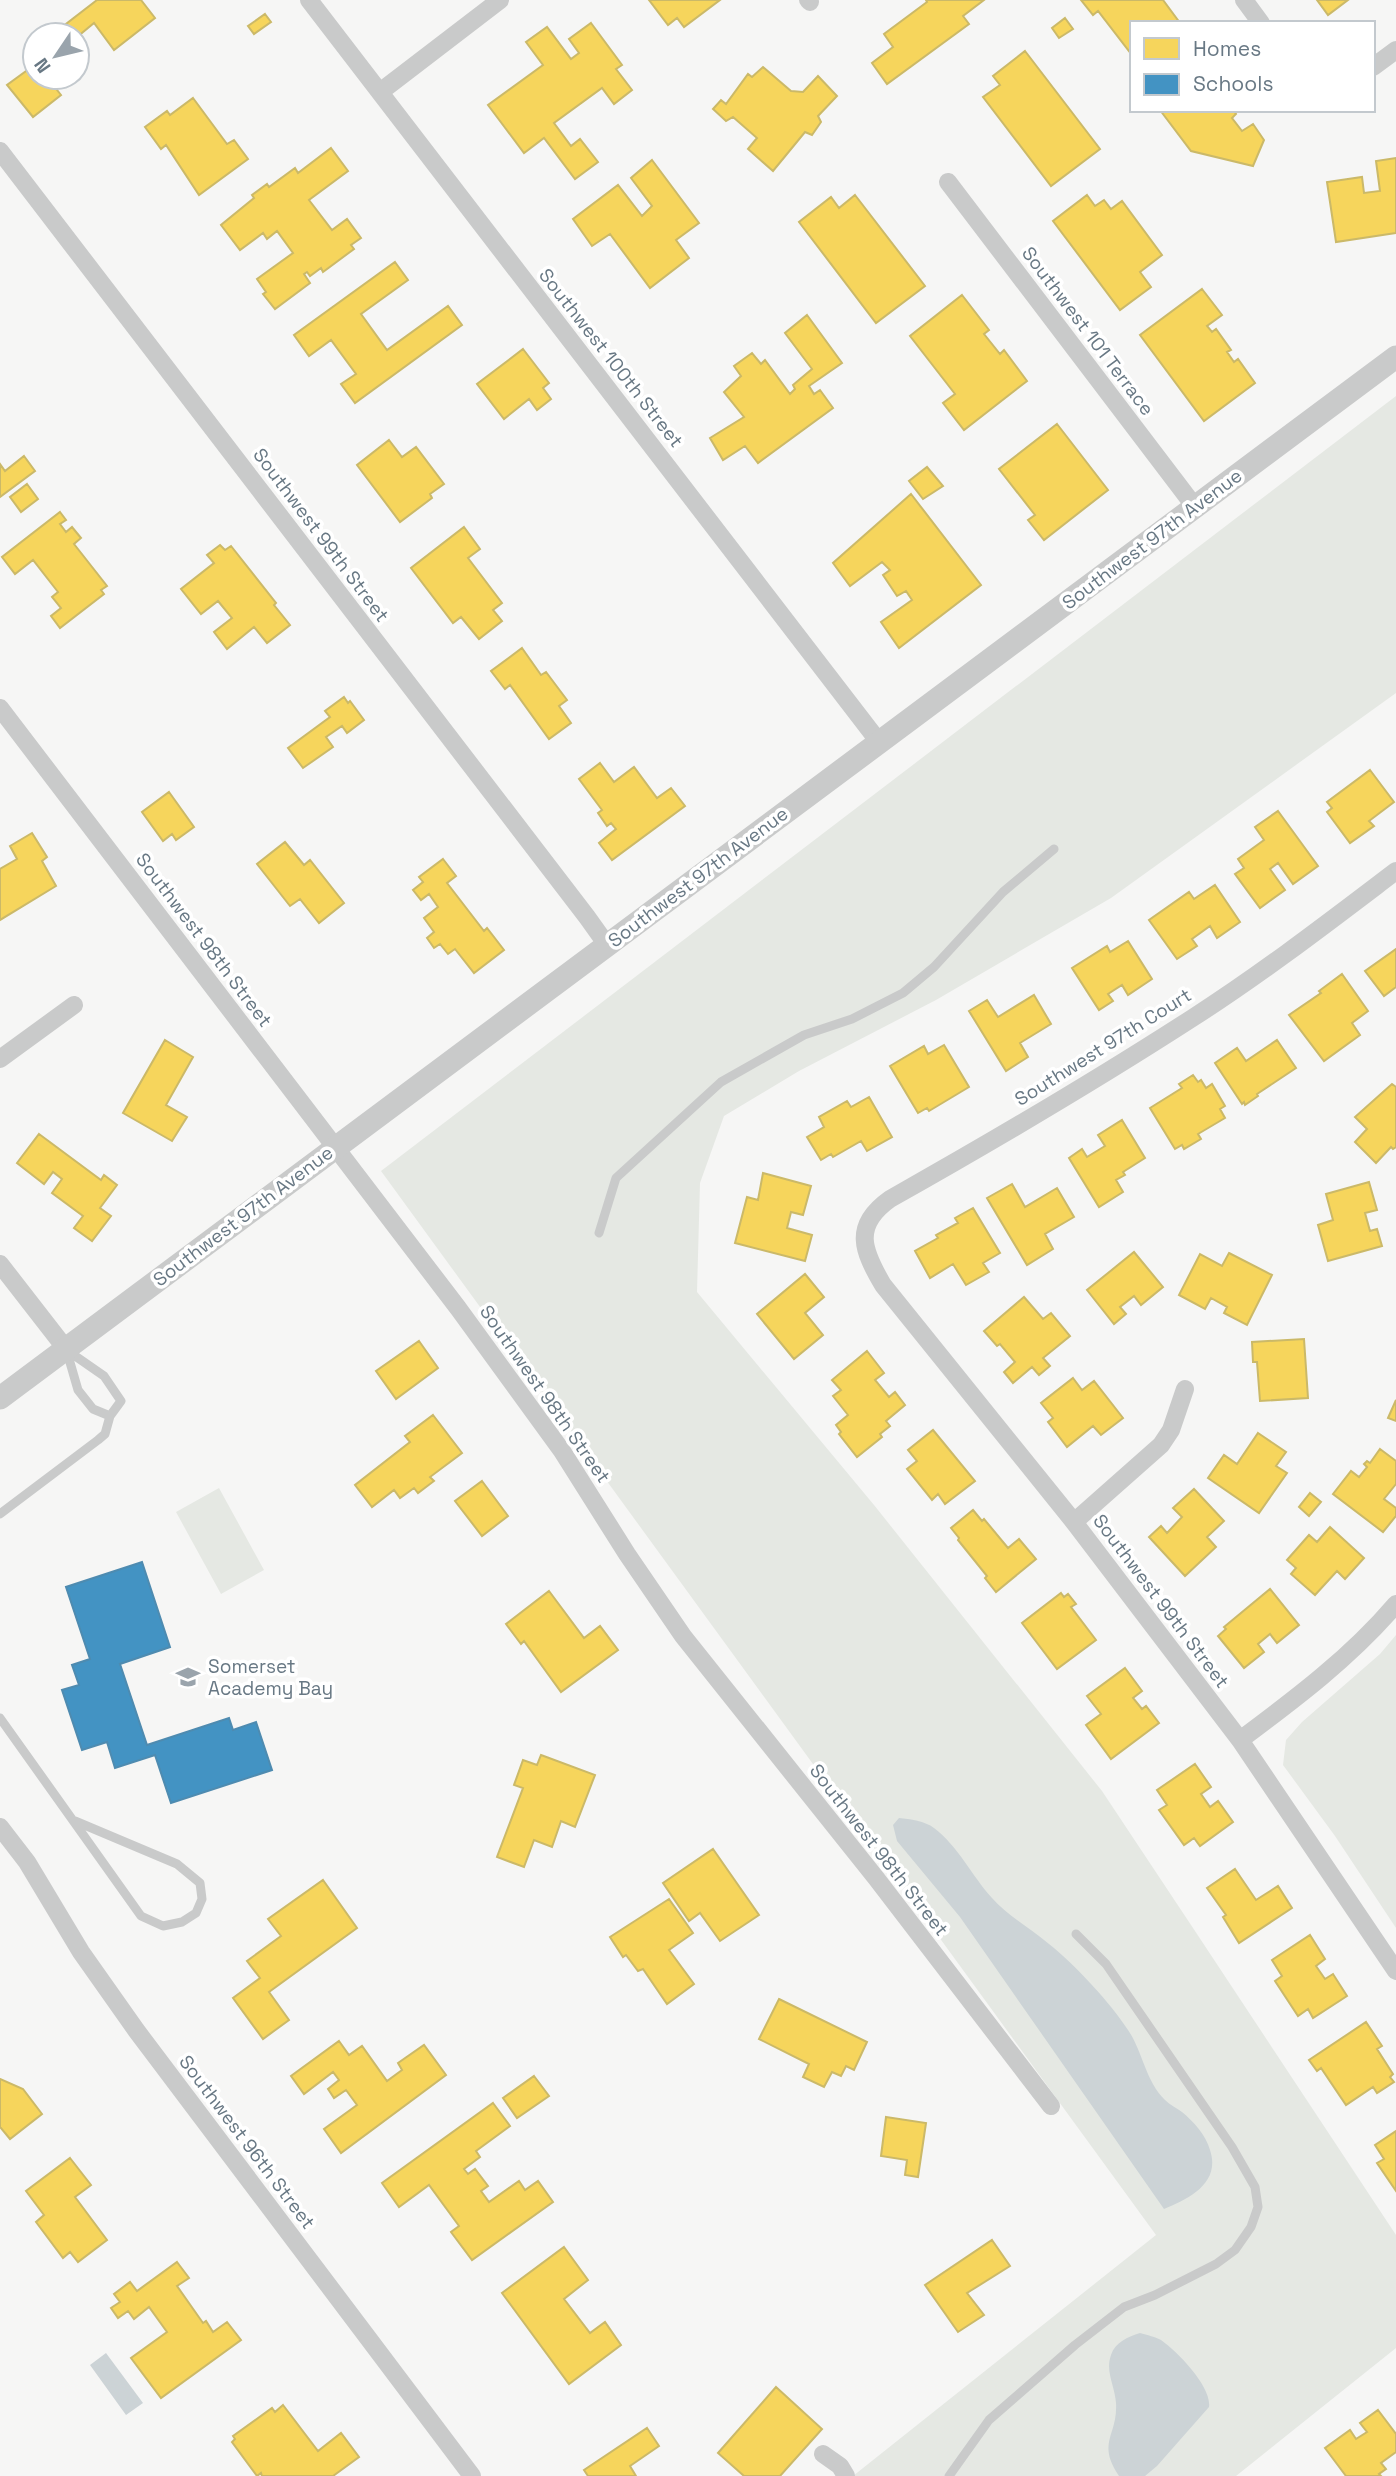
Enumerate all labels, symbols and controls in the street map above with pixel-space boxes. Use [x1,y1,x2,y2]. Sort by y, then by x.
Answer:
north arrow [21,21,91,91]
legend [1130,21,1375,112]
text: Homes [1193,35,1261,62]
text: N [29,53,56,78]
text: Schools [1193,70,1273,97]
street label: Southwest 101 Terrace [1016,242,1160,420]
street label: Southwest 100th Street [533,263,689,453]
street label: Southwest 99th Street [247,443,395,627]
street label: Southwest 97th Avenue [1057,463,1247,615]
street label: Southwest 97th Avenue [603,801,793,953]
street label: Southwest 98th Street [130,848,278,1032]
street label: Southwest 97th Court [1010,982,1196,1112]
street label: Southwest 97th Avenue [148,1140,338,1292]
street label: Southwest 98th Street [474,1300,616,1488]
street label: Southwest 99th Street [1087,1509,1235,1693]
place label: Somerset Academy Bay [208,1654,333,1701]
school or university icon: Somerset Academy Bay [174,1663,202,1691]
street label: Southwest 98th Street [804,1759,954,1941]
street label: Southwest 96th Street [173,2050,321,2234]

